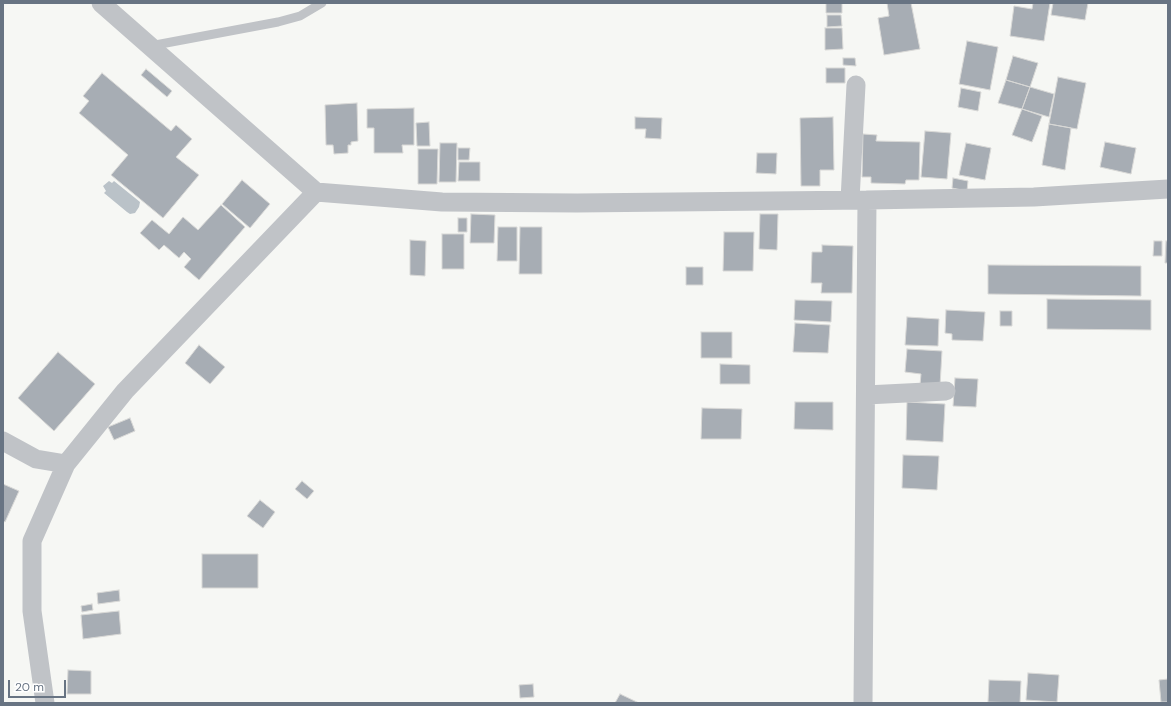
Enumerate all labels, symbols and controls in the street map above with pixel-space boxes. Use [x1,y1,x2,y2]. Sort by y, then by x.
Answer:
scale bar [10,672,68,698]
text: 20 m [15,679,44,695]

